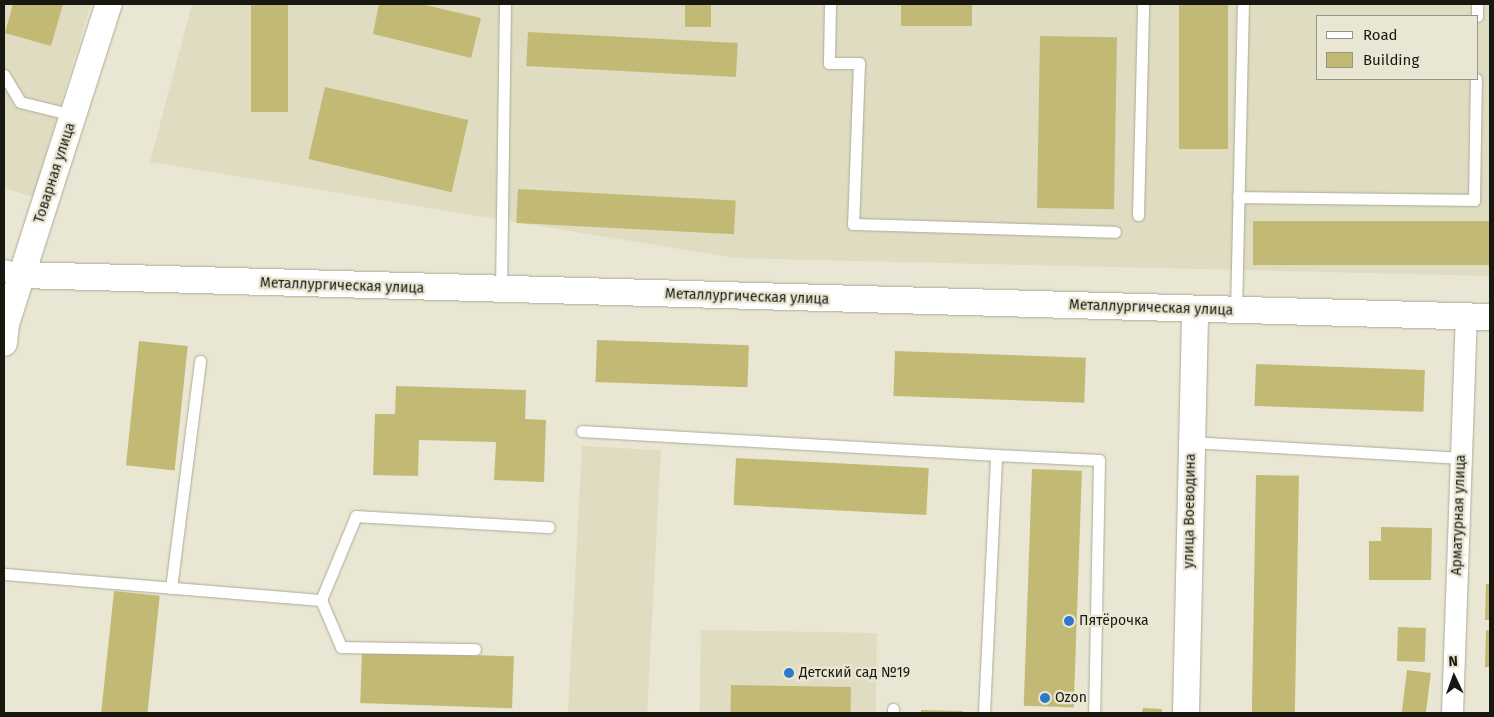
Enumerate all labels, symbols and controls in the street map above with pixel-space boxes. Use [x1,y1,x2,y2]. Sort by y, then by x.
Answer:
legend [1316,15,1479,80]
text: Road [1363,26,1398,44]
text: Building [1363,51,1419,69]
street label: Товарная улица [31,121,79,225]
street label: Металлургическая улица [260,275,424,297]
street label: Металлургическая улица [665,286,829,308]
street label: Металлургическая улица [1069,297,1233,319]
street label: улица Воеводина [1181,453,1199,569]
street label: Арматурная улица [1448,454,1470,576]
place label: Пятёрочка [1079,613,1149,629]
marker: Пятёрочка [1063,615,1075,627]
north arrow [1429,652,1479,702]
text: N [1448,653,1458,670]
place label: Детский сад №19 [799,665,910,681]
marker: Детский сад №19 [783,667,795,679]
place label: Ozon [1055,690,1087,706]
marker: Ozon [1039,692,1051,704]

